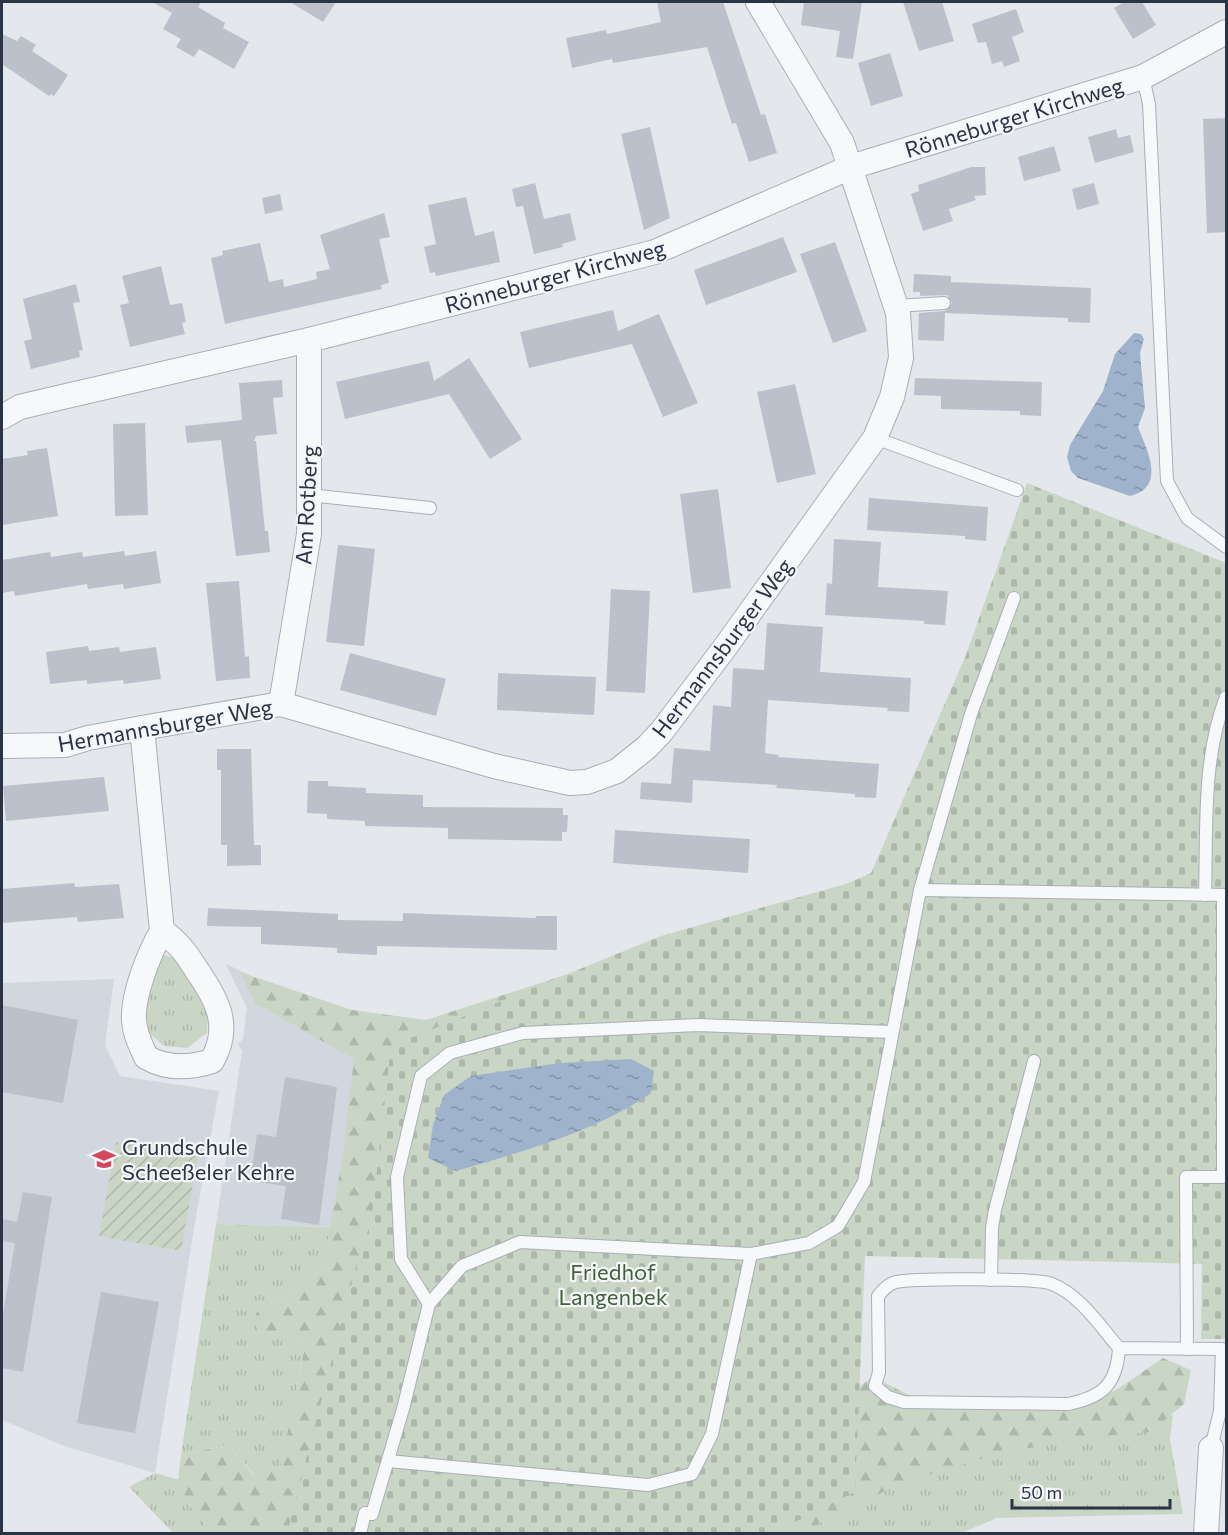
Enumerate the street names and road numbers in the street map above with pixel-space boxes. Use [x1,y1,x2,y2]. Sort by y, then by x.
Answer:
street label: Rönneburger Kirchweg [901,71,1127,163]
street label: Rönneburger Kirchweg [442,234,668,318]
street label: Am Rotberg [289,444,323,566]
street label: Hermannsburger Weg [646,553,798,743]
street label: Hermannsburger Weg [55,693,275,757]

